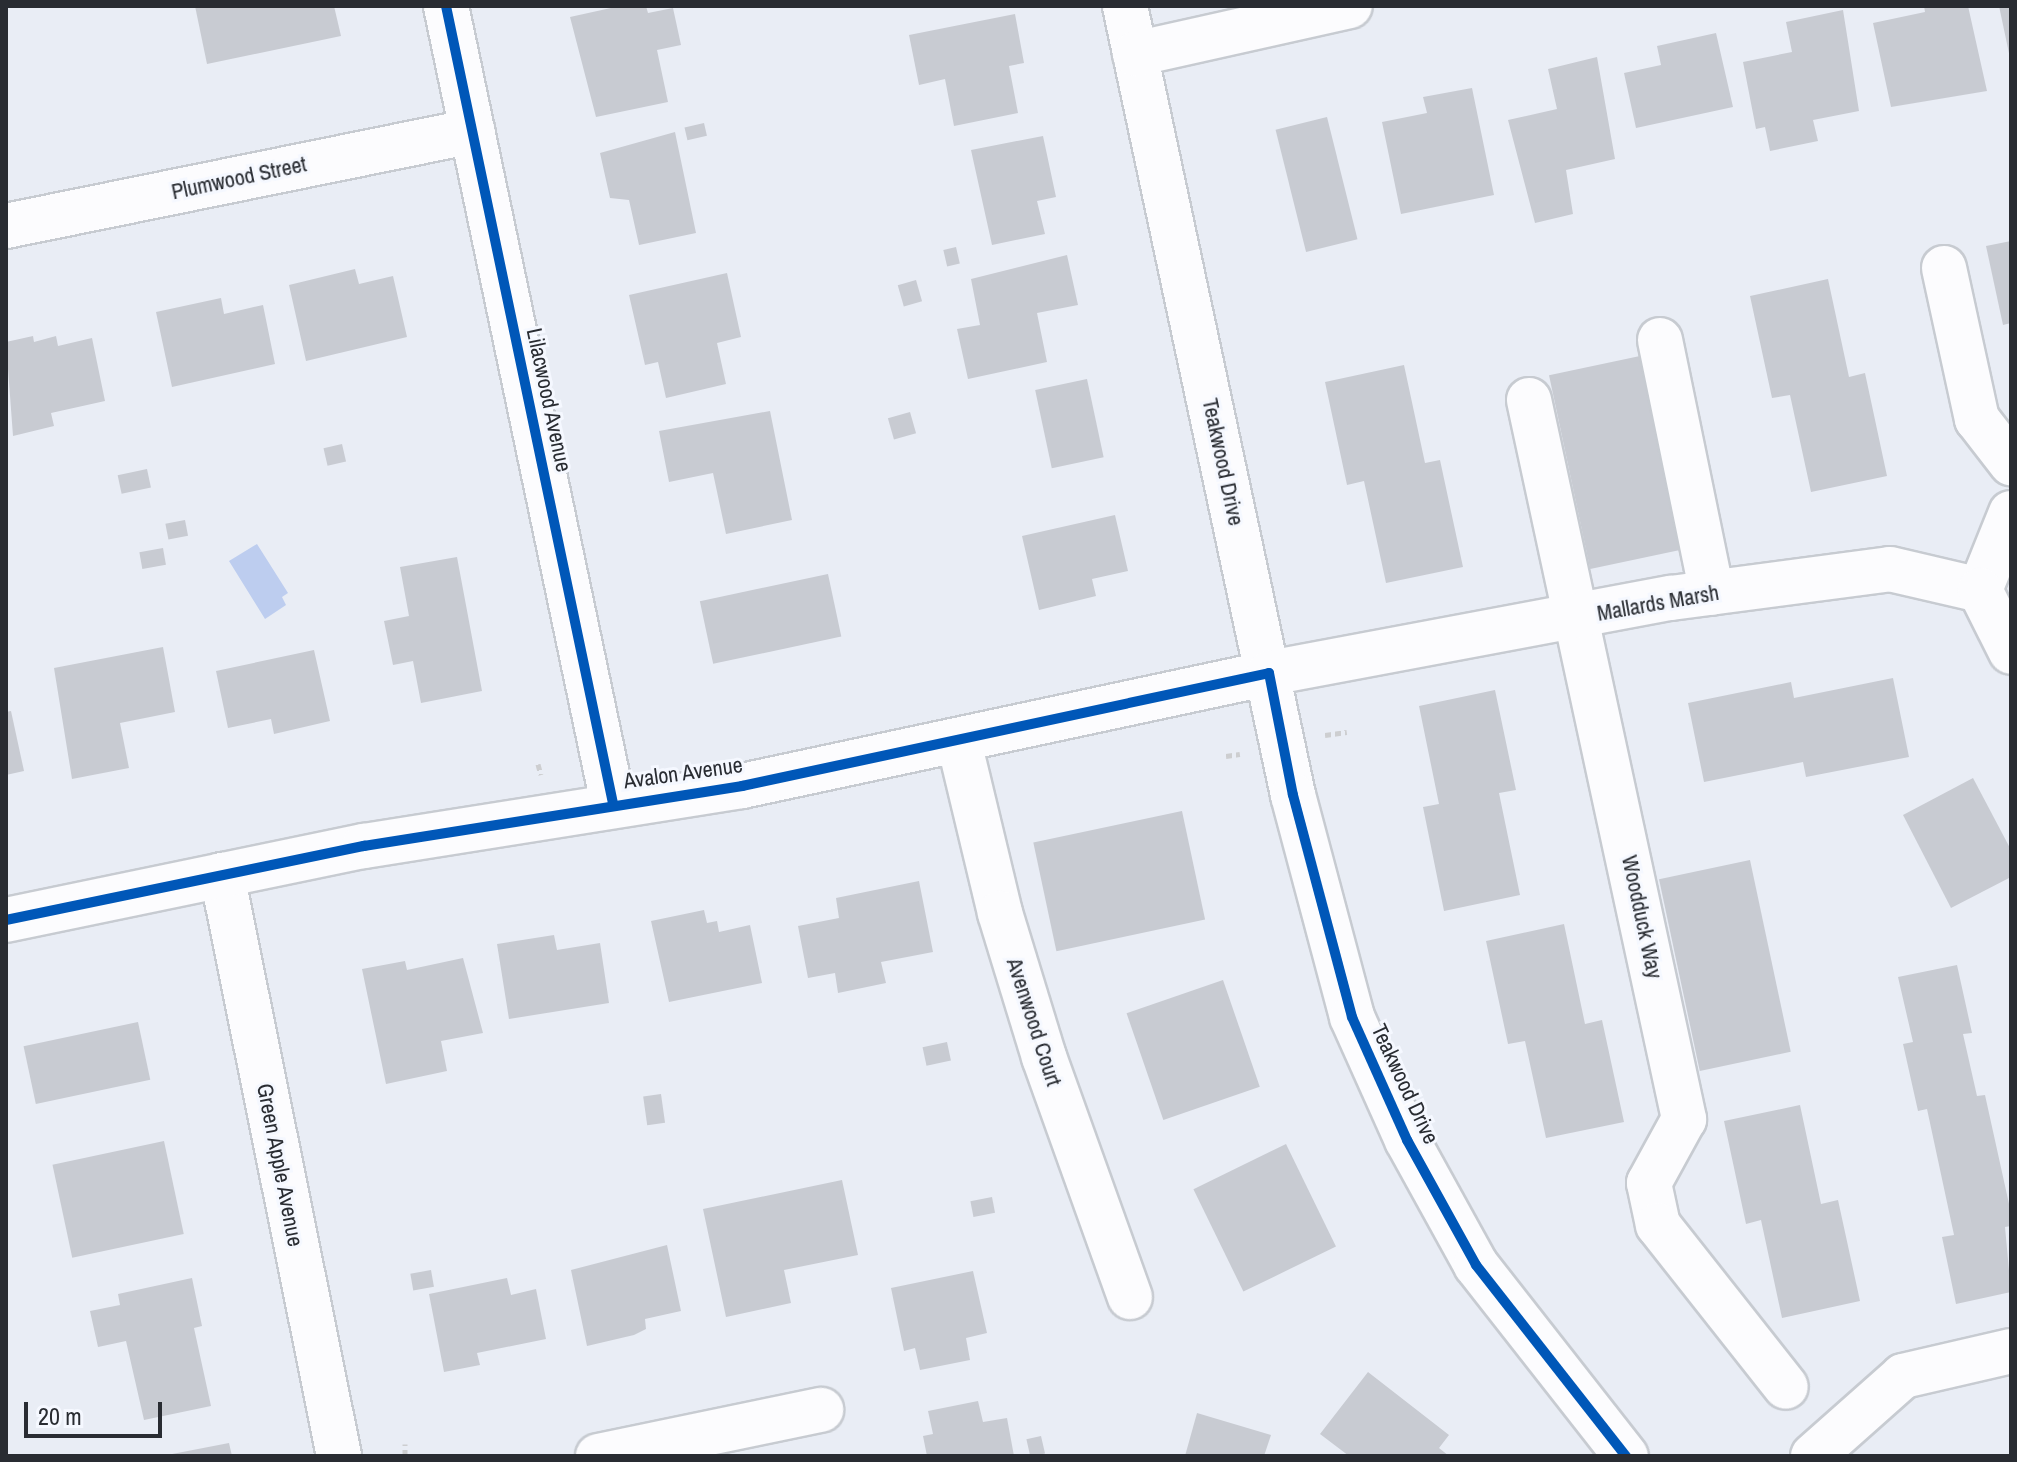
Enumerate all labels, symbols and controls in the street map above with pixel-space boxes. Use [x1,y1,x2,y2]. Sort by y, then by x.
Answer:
street label: Plumwood Street [169,151,309,205]
street label: Lilacwood Avenue [521,325,577,475]
street label: Teakwood Drive [1197,396,1249,528]
street label: Mallards Marsh [1595,579,1721,627]
street label: Avalon Avenue [621,752,745,794]
street label: Woodduck Way [1616,853,1668,981]
street label: Avenwood Court [1001,955,1067,1089]
street label: Teakwood Drive [1366,1020,1444,1148]
street label: Green Apple Avenue [251,1080,309,1250]
scale bar [28,1386,166,1436]
text: 20 m [38,1400,82,1432]

